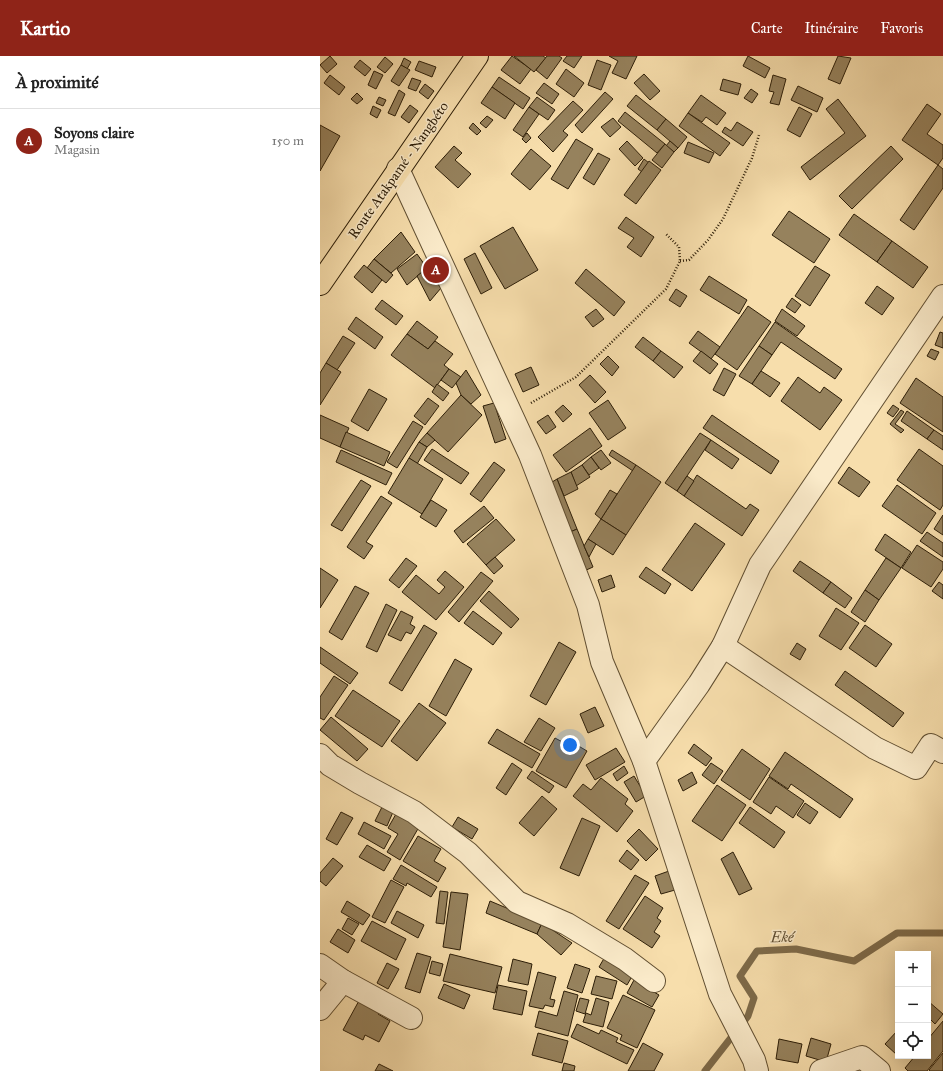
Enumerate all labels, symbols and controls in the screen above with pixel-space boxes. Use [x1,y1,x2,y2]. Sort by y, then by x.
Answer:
text: Kartio [20,17,70,40]
text: Carte [751,20,783,37]
text: Itinéraire [805,20,858,37]
text: Favoris [880,20,923,37]
text: À proximité [16,72,99,93]
street label: Route Atakpamé - Nangbéto [345,98,452,242]
text: Soyons claire [54,124,134,142]
text: A [25,133,33,149]
text: 150 m [272,133,304,149]
text: Magasin [54,142,100,158]
pin: A [423,255,449,285]
your location [560,735,580,755]
water label: Eké [769,928,796,946]
map controls [895,951,931,1059]
button: + [895,951,931,987]
button: − [895,987,931,1023]
button: locate [895,1023,931,1059]

